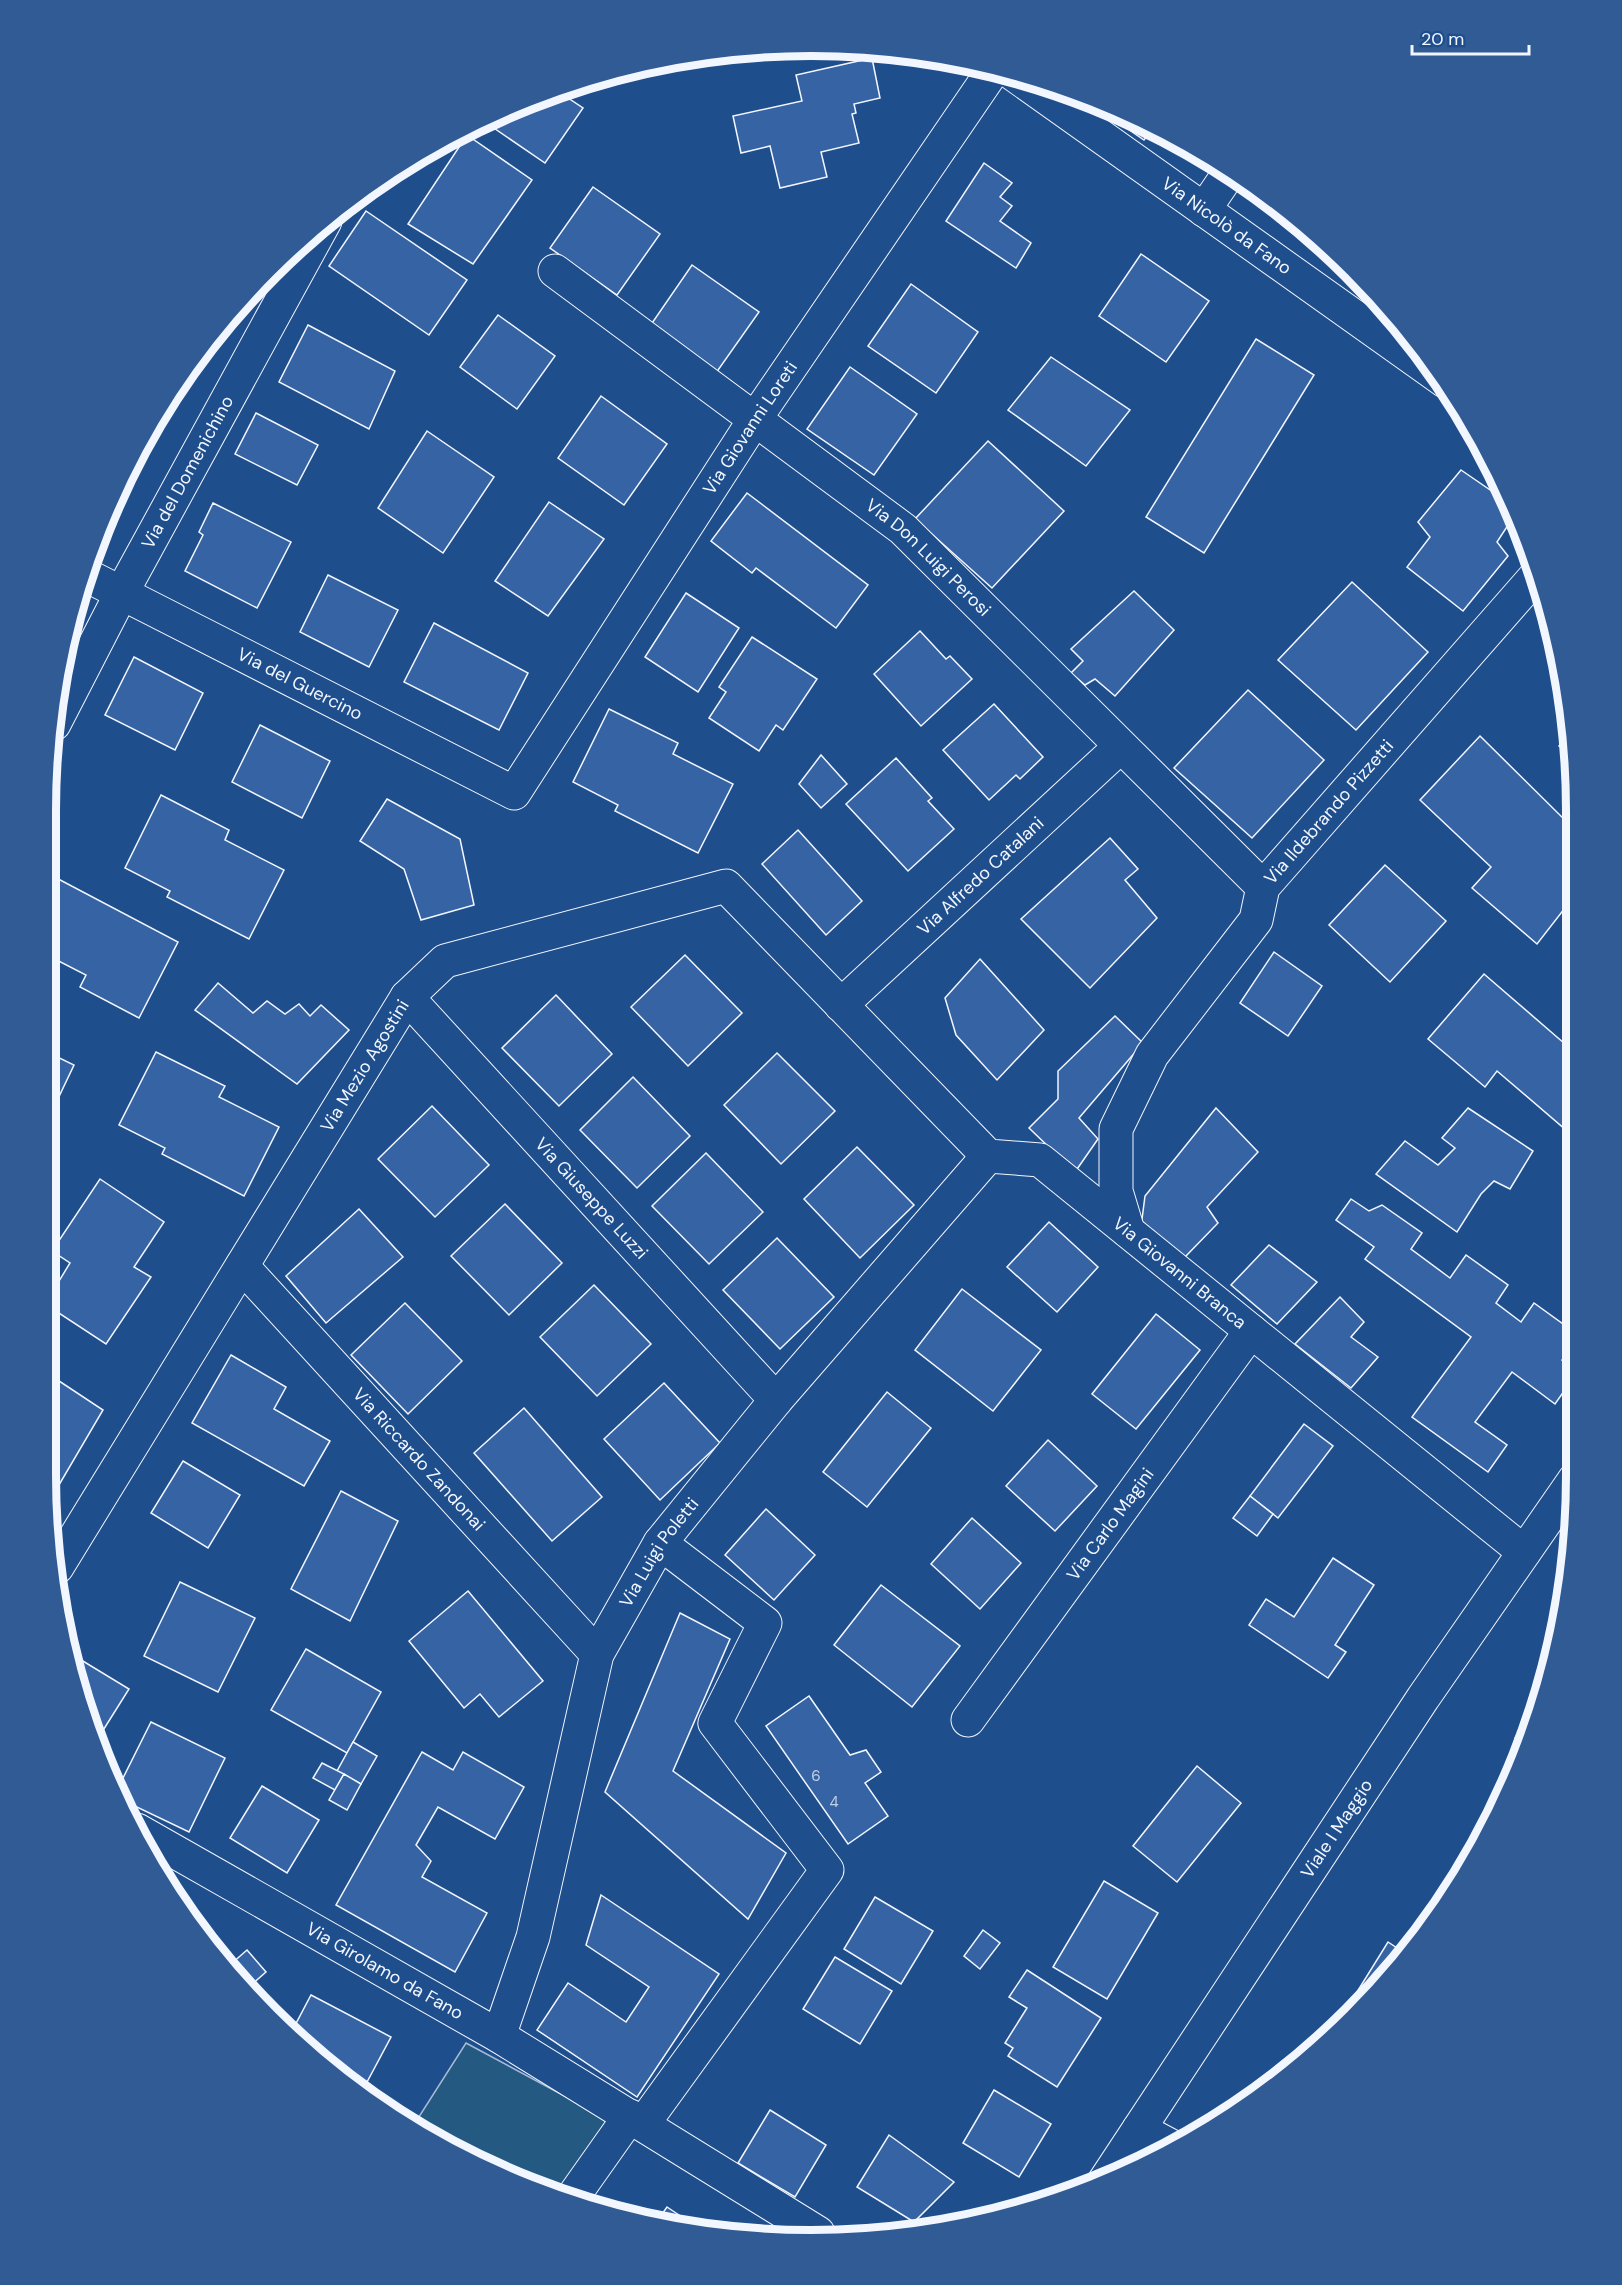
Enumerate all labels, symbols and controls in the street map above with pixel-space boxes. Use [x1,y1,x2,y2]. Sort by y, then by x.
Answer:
scale bar [1412,18,1529,56]
text: 20 m [1421,27,1464,51]
street label: Via Nicolò da Fano [1157,171,1296,280]
street label: Via Giovanni Loreti [697,357,803,499]
street label: Via del Domenichino [136,391,239,553]
street label: Via Don Luigi Perosi [861,493,996,622]
street label: Via del Guercino [233,642,367,726]
street label: Via Ildebrando Pizzetti [1259,734,1399,890]
street label: Via Alfredo Catalani [912,811,1049,941]
street label: Via Mezio Agostini [315,995,415,1137]
street label: Via Giuseppe Luzzi [530,1132,653,1264]
street label: Via Giovanni Branca [1108,1212,1251,1334]
street label: Via Riccardo Zandonai [347,1383,490,1536]
street label: Via Carlo Magini [1061,1463,1159,1585]
street label: Via Luigi Poletti [614,1493,704,1612]
house number: 6 [811,1766,821,1786]
street label: Viale I Maggio [1295,1774,1378,1883]
house number: 4 [829,1792,839,1812]
street label: Via Girolamo da Fano [302,1917,468,2025]

